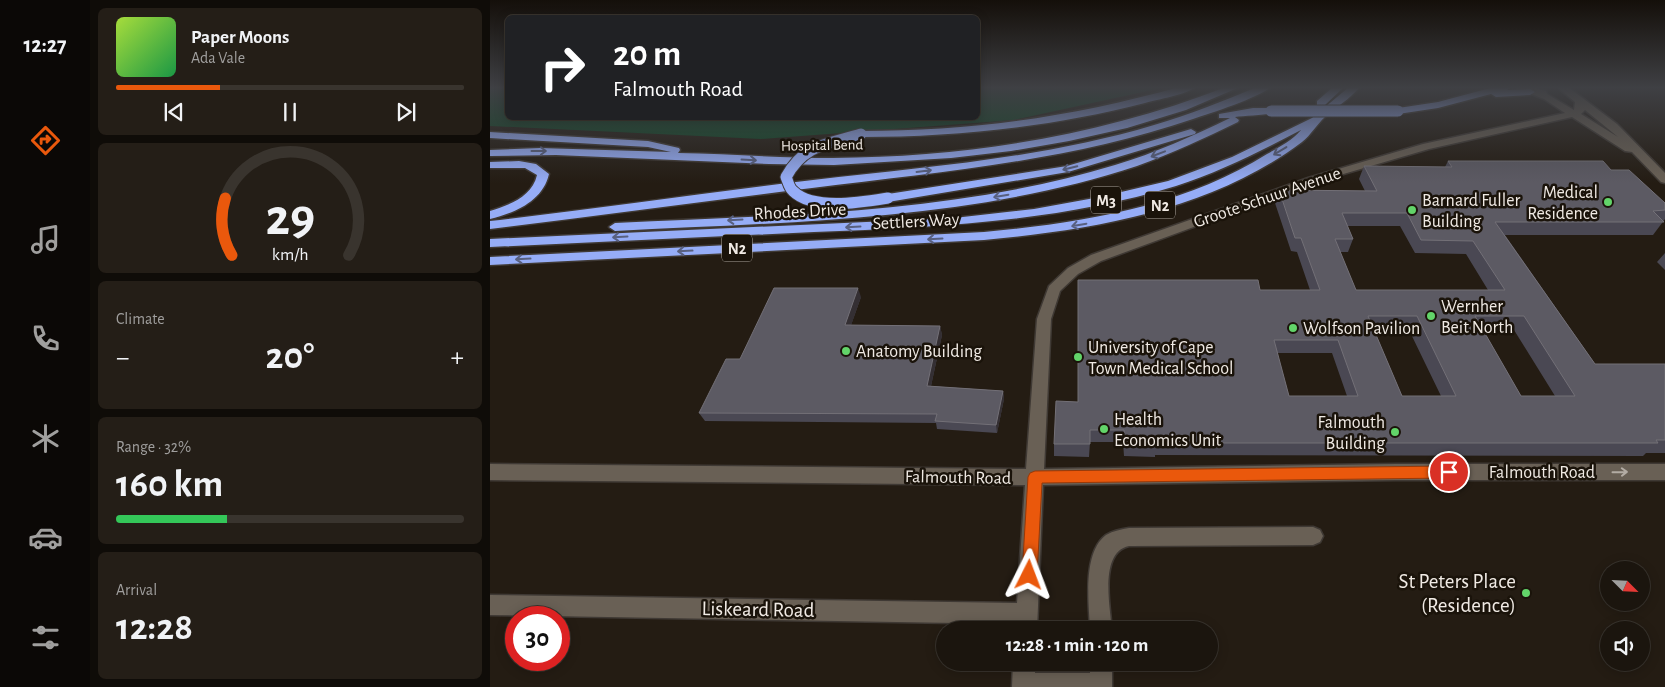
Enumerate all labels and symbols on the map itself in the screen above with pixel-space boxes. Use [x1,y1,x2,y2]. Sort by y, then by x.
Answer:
street label: Hospital Bend [781,137,864,154]
one-way arrow [530,146,546,156]
one-way arrow [1273,147,1287,157]
one-way arrow [1151,150,1166,159]
one-way arrow [741,155,757,164]
one-way arrow [1062,164,1078,173]
street label: Groote Schuur Avenue [1191,164,1343,232]
one-way arrow [915,166,931,176]
place label: Medical Residence [1527,184,1598,223]
road number: M3 [1091,186,1121,214]
one-way arrow [993,192,1009,202]
road number: N2 [1145,192,1175,218]
place label: Barnard Fuller Building [1422,192,1520,231]
marker: Medical Residence [1602,196,1614,208]
street label: Rhodes Drive [753,201,847,223]
marker: Barnard Fuller Building [1406,204,1418,216]
street label: Settlers Way [872,211,960,233]
one-way arrow [727,215,743,224]
one-way arrow [1072,220,1088,230]
one-way arrow [845,222,861,231]
one-way arrow [613,232,629,241]
road number: N2 [722,234,752,262]
one-way arrow [927,234,943,243]
one-way arrow [677,246,694,256]
one-way arrow [515,255,531,264]
place label: Wernher Beit North [1441,298,1513,337]
marker: Wernher Beit North [1425,310,1437,322]
place label: Wolfson Pavilion [1303,320,1420,338]
marker: Wolfson Pavilion [1287,322,1299,334]
place label: University of Cape Town Medical School [1088,339,1233,378]
place label: Anatomy Building [856,343,982,361]
marker: Anatomy Building [840,345,852,357]
marker: University of Cape Town Medical School [1072,351,1084,363]
place label: Health Economics Unit [1114,411,1222,450]
place label: Falmouth Building [1317,414,1385,453]
marker: Health Economics Unit [1098,423,1110,435]
marker: Falmouth Building [1389,426,1401,438]
pin [1428,451,1470,493]
street label: Falmouth Road [1489,464,1595,482]
one-way arrow [1611,467,1627,477]
street label: Falmouth Road [905,468,1011,488]
position arrow [1002,548,1054,600]
north arrow [1600,561,1650,611]
place label: St Peters Place (Residence) [1399,571,1516,616]
marker: St Peters Place (Residence) [1520,587,1532,599]
street label: Liskeard Road [701,598,815,621]
speed limit sign: 30 [505,606,570,671]

